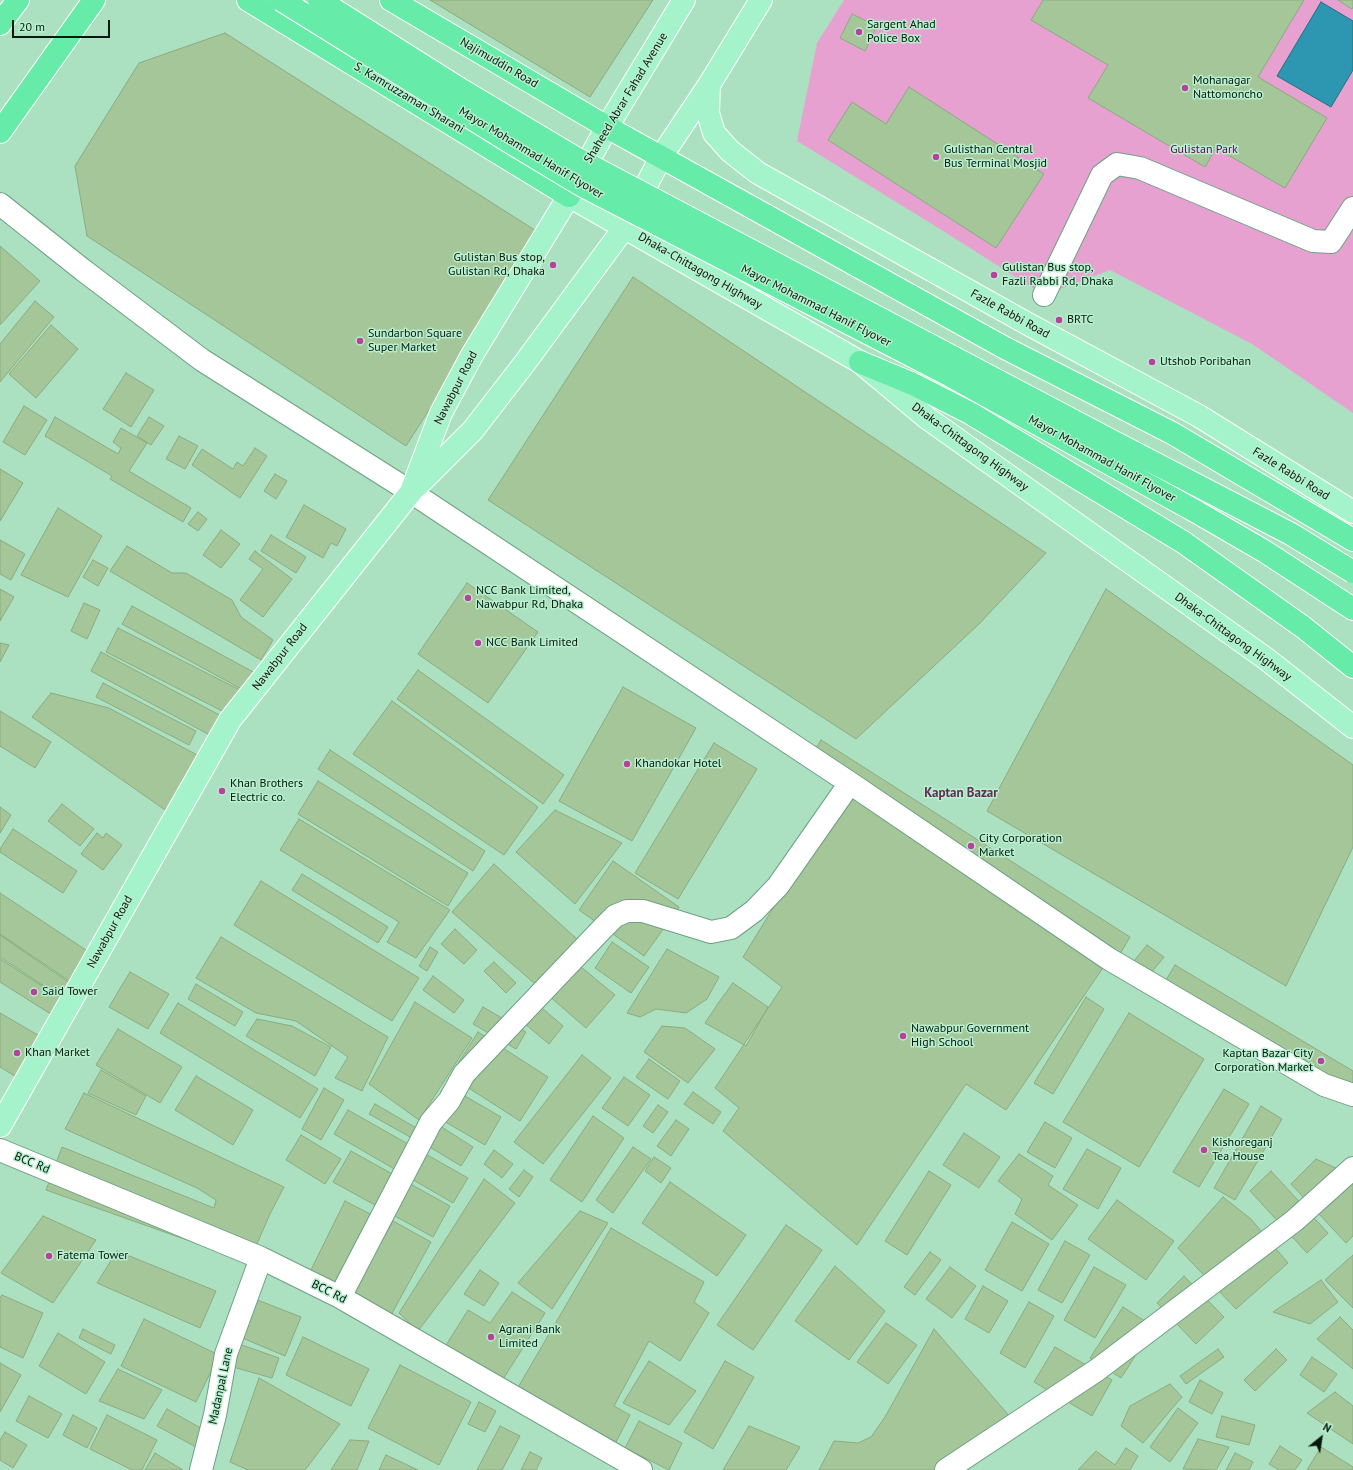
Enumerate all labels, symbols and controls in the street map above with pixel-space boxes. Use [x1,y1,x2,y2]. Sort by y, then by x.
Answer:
scale bar [14,12,112,38]
place label: Sargent Ahad Police Box [867,18,936,46]
text: 20 m [19,19,45,34]
marker: Sargent Ahad Police Box [854,27,864,37]
street label: Shaheed Abrar Fahad Avenue [581,30,671,166]
street label: Najimuddin Road [457,35,541,91]
street label: S. Kamruzzaman Sharani [351,59,467,137]
place label: Mohanagar Nattomoncho [1193,74,1263,102]
marker: Mohanagar Nattomoncho [1180,83,1190,93]
street label: Mayor Mohammad Hanif Flyover [456,104,606,202]
place label: Gulisthan Central Bus Terminal Mosjid [944,143,1047,171]
park label: Gulistan Park [1170,143,1238,157]
marker: Gulisthan Central Bus Terminal Mosjid [931,152,941,162]
street label: Dhaka-Chittagong Highway [635,230,765,312]
place label: Gulistan Bus stop, Gulistan Rd, Dhaka [448,251,545,279]
marker: Gulistan Bus stop, Gulistan Rd, Dhaka [548,260,558,270]
place label: Gulistan Bus stop, Fazli Rabbi Rd, Dhaka [1002,261,1113,289]
street label: Mayor Mohammad Hanif Flyover [739,262,893,350]
marker: Gulistan Bus stop, Fazli Rabbi Rd, Dhaka [989,270,999,280]
street label: Fazle Rabbi Road [968,286,1052,342]
place label: BRTC [1067,313,1093,327]
marker: BRTC [1054,315,1064,325]
place label: Sundarbon Square Super Market [368,327,462,355]
marker: Sundarbon Square Super Market [355,336,365,346]
street label: Nawabpur Road [431,349,481,427]
place label: Utshob Poribahan [1160,355,1251,369]
marker: Utshob Poribahan [1147,357,1157,367]
street label: Dhaka-Chittagong Highway [909,400,1031,494]
street label: Mayor Mohammad Hanif Flyover [1026,412,1178,506]
street label: Fazle Rabbi Road [1250,445,1332,503]
place label: NCC Bank Limited, Nawabpur Rd, Dhaka [476,584,583,612]
street label: Dhaka-Chittagong Highway [1172,590,1294,684]
marker: NCC Bank Limited, Nawabpur Rd, Dhaka [463,593,473,603]
street label: Nawabpur Road [249,621,311,693]
place label: NCC Bank Limited [486,636,578,650]
marker: NCC Bank Limited [473,638,483,648]
place label: Khandokar Hotel [635,757,721,771]
marker: Khandokar Hotel [622,759,632,769]
place label: Khan Brothers Electric co. [230,777,303,805]
district label: Kaptan Bazar [924,785,998,801]
marker: Khan Brothers Electric co. [217,786,227,796]
place label: City Corporation Market [979,832,1062,860]
marker: City Corporation Market [966,841,976,851]
street label: Nawabpur Road [84,893,136,971]
place label: Said Tower [42,985,97,999]
marker: Said Tower [29,987,39,997]
place label: Nawabpur Government High School [911,1022,1029,1050]
marker: Nawabpur Government High School [898,1031,908,1041]
place label: Khan Market [25,1046,90,1060]
place label: Kaptan Bazar City Corporation Market [1214,1047,1313,1075]
marker: Khan Market [12,1048,22,1058]
marker: Kaptan Bazar City Corporation Market [1316,1056,1326,1066]
place label: Kishoreganj Tea House [1212,1136,1273,1164]
marker: Kishoreganj Tea House [1199,1145,1209,1155]
street label: BCC Rd [12,1149,52,1177]
place label: Fatema Tower [57,1249,128,1263]
marker: Fatema Tower [44,1251,54,1261]
street label: BCC Rd [309,1277,349,1307]
place label: Agrani Bank Limited [499,1323,561,1351]
marker: Agrani Bank Limited [486,1332,496,1342]
street label: Madanpal Lane [206,1346,236,1426]
north arrow [1301,1418,1341,1458]
text: N [1320,1420,1334,1435]

